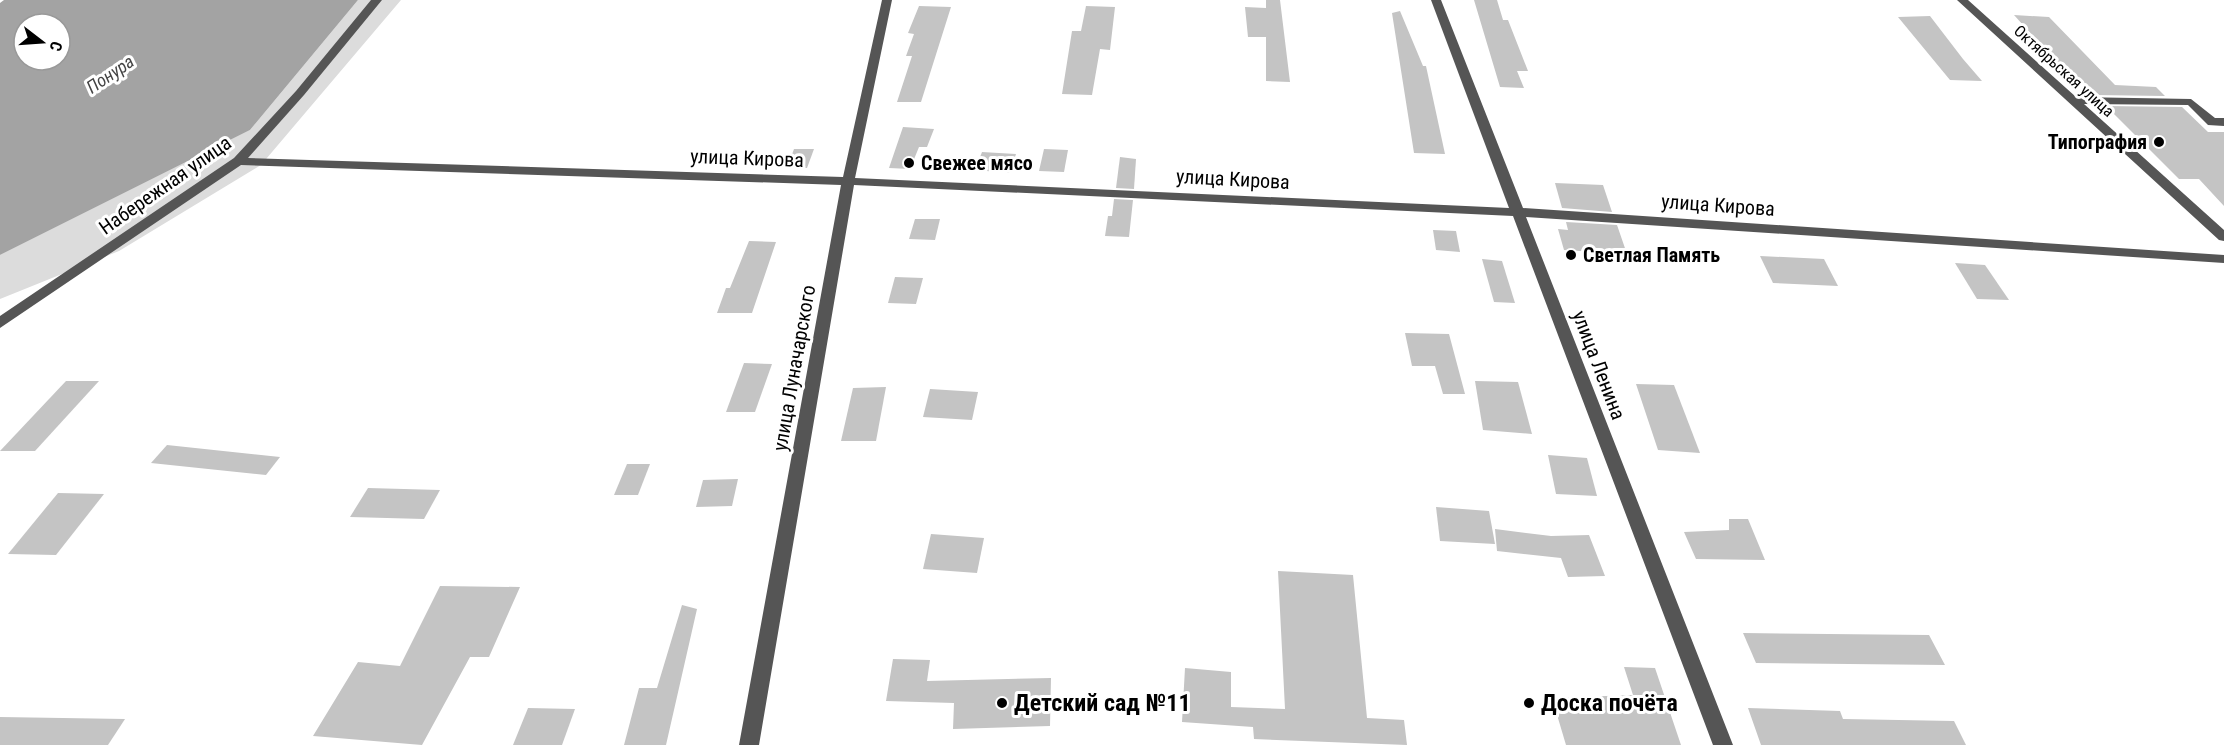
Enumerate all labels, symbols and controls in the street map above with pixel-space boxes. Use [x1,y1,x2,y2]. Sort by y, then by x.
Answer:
north arrow [12,12,72,72]
street label: Октябрьская улица [2010,21,2118,121]
text: С [45,39,66,53]
water label: Понура [82,51,138,97]
street label: Набережная улица [94,130,236,240]
place label: Типография [2048,130,2147,154]
marker: Типография [2152,135,2166,149]
street label: улица Кирова [690,144,804,172]
place label: Свежее мясо [921,151,1033,175]
marker: Свежее мясо [902,156,916,170]
street label: улица Кирова [1176,164,1290,194]
street label: улица Кирова [1660,189,1776,221]
place label: Светлая Память [1583,243,1720,267]
marker: Светлая Память [1564,248,1578,262]
street label: улица Луначарского [768,283,820,453]
street label: улица Ленина [1567,307,1631,423]
place label: Детский сад №11 [1014,689,1191,717]
place label: Доска почёта [1541,689,1678,717]
marker: Детский сад №11 [995,696,1009,710]
marker: Доска почёта [1522,696,1536,710]

